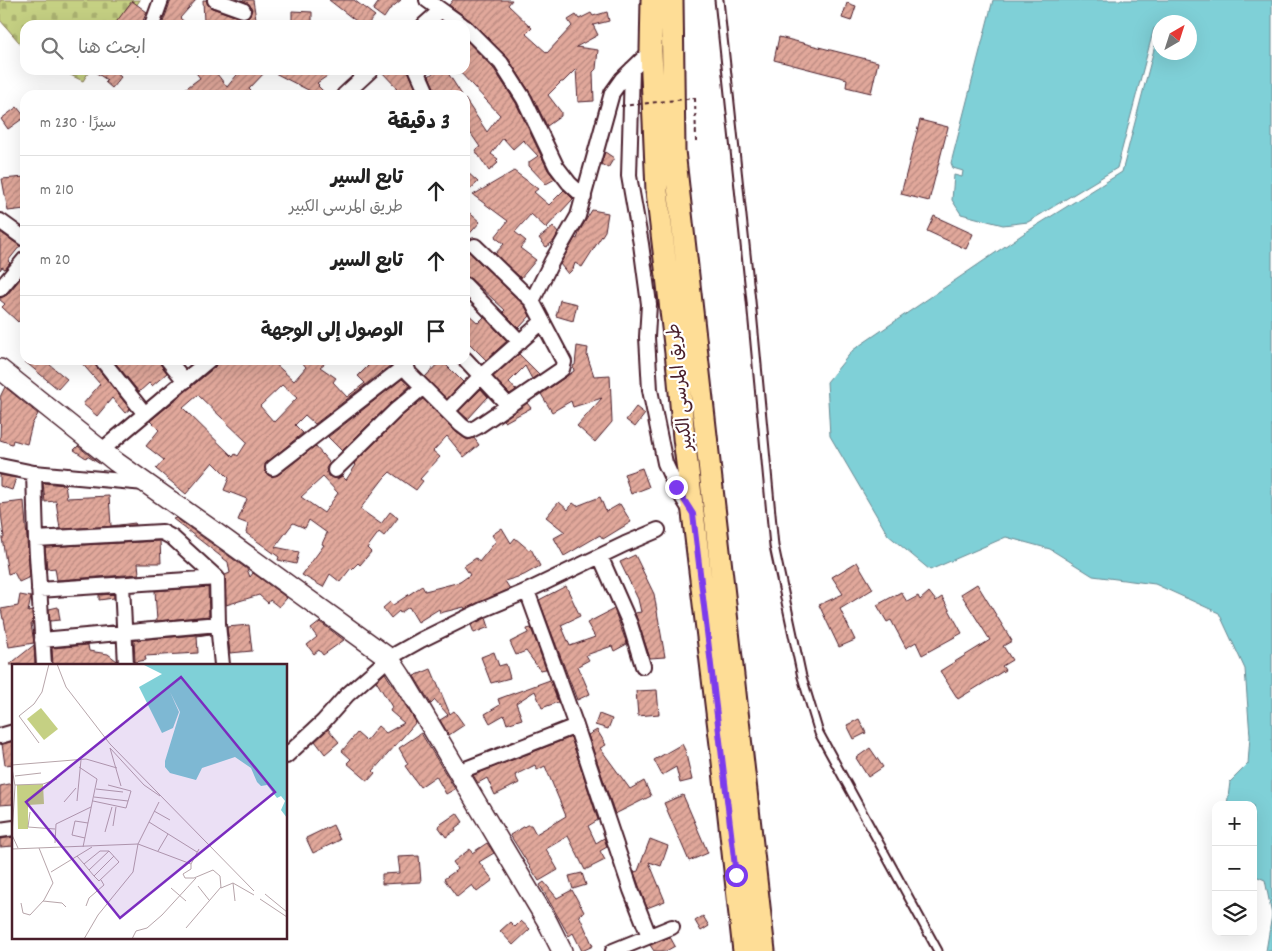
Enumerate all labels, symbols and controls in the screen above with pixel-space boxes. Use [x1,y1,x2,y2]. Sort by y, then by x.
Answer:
north arrow [1152,15,1197,60]
search box [20,20,470,75]
icon: search [38,34,66,62]
text: ابحث هنا [78,36,146,63]
text: 3 دقيقة [387,109,450,139]
text: سيرًا · 230 m [40,112,116,135]
text: تابع السير [331,166,403,193]
icon: ahead [422,177,450,205]
text: 210 m [40,179,74,202]
text: طريق المرسى الكبير [289,196,403,219]
icon: ahead [422,247,450,275]
text: 20 m [40,249,70,272]
text: تابع السير [331,249,403,276]
icon: arrive [422,317,450,345]
text: الوصول إلى الوجهة [261,319,403,346]
street label: طريق المرسى الكبير [662,322,701,454]
route end [665,476,688,499]
inset map [12,664,288,938]
map controls [1212,801,1257,936]
button: + [1212,801,1257,846]
button: − [1212,846,1257,891]
route start [725,864,748,887]
button: layers [1212,891,1257,936]

